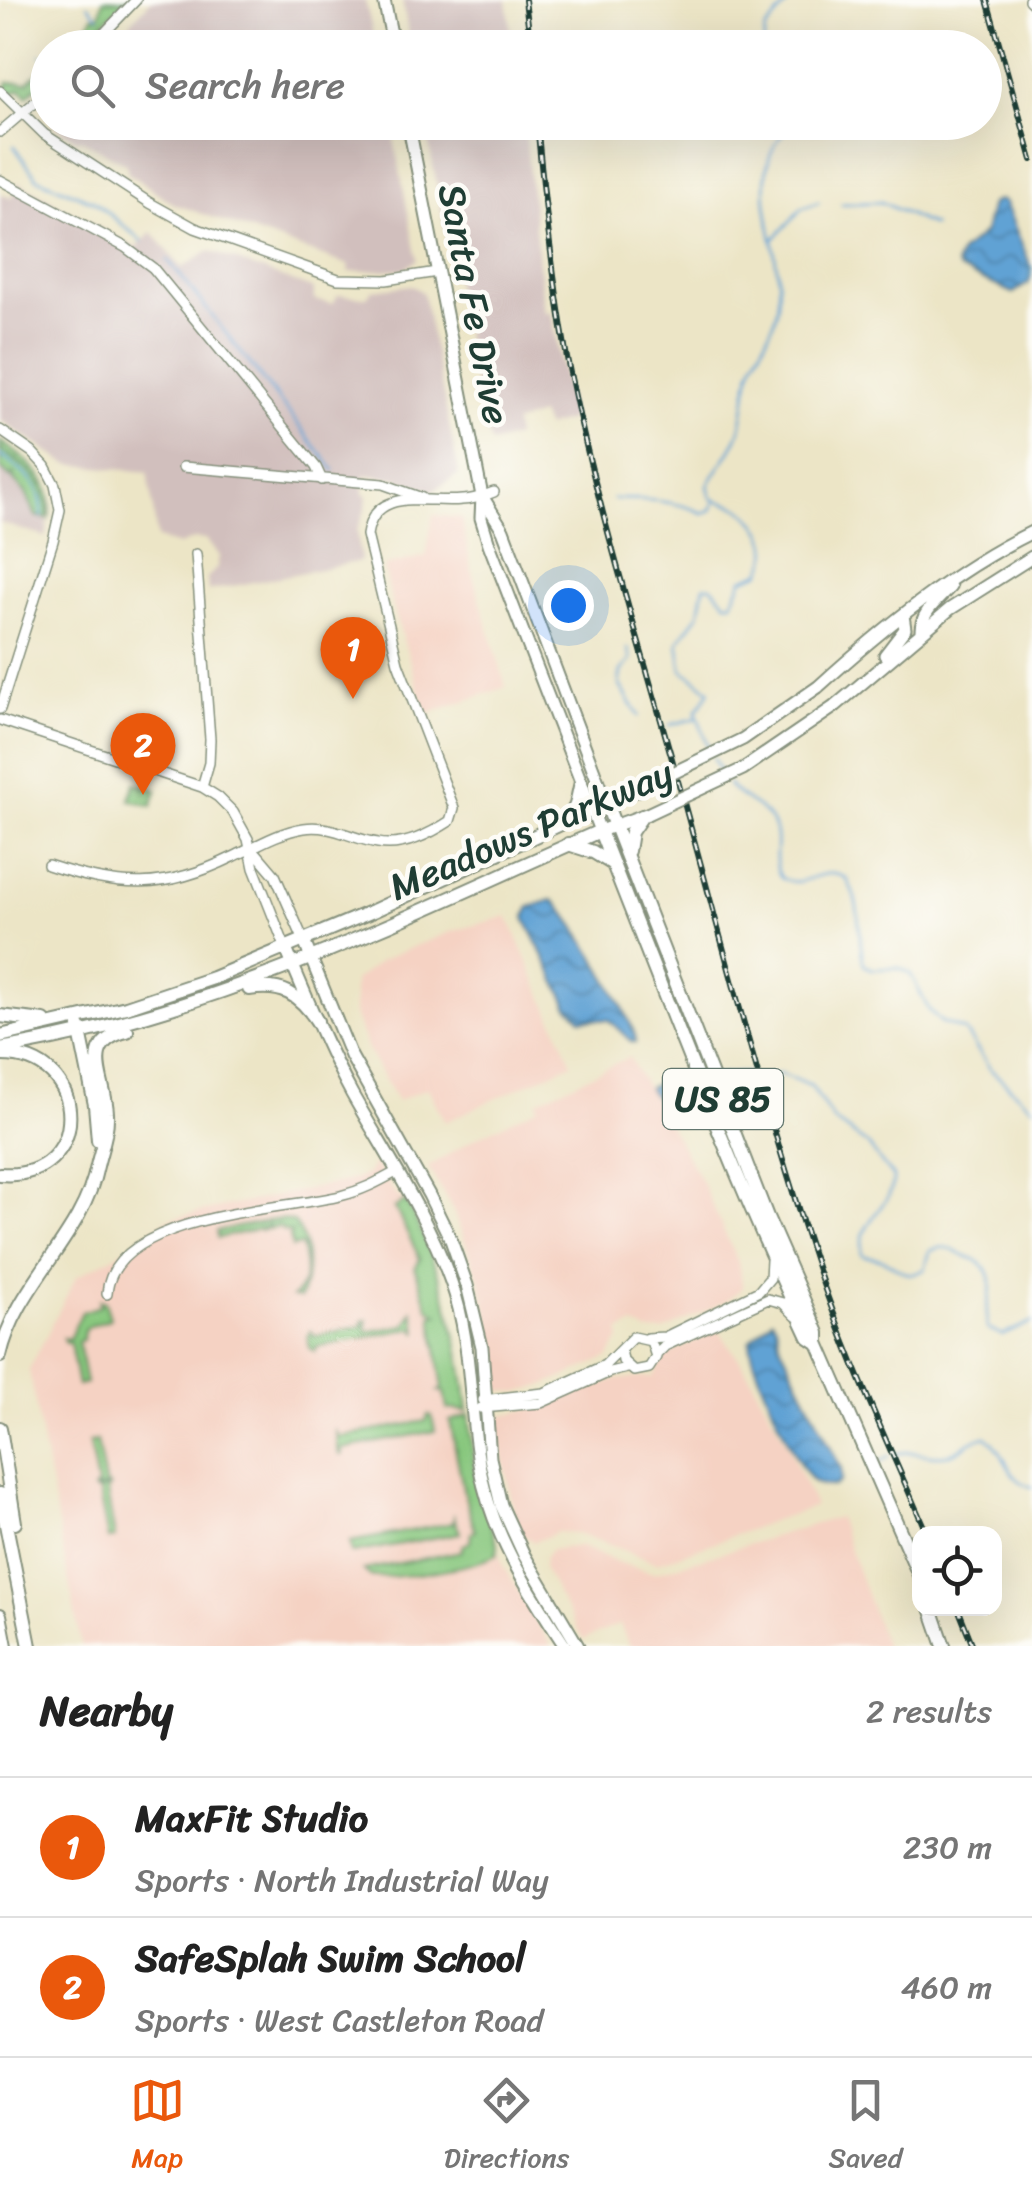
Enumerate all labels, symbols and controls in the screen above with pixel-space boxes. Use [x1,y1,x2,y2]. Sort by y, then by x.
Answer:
search box [30,30,1002,140]
text: Search here [145,52,345,119]
icon: search [65,58,120,113]
street label: Santa Fe Drive [418,178,530,430]
your location [543,580,594,631]
pin: 1 [320,616,386,699]
pin: 2 [110,712,176,795]
street label: Meadows Parkway [378,740,684,920]
road number: US 85 [663,1069,783,1129]
map controls [912,1526,1002,1616]
button: locate [912,1526,1002,1616]
text: Nearby [40,1674,173,1748]
text: 2 results [866,1683,992,1740]
text: MaxFit Studio [135,1785,368,1852]
text: 1 [66,1819,79,1876]
text: 230 m [903,1819,992,1876]
text: Sports · North Industrial Way [135,1852,549,1909]
text: SafeSplah Swim School [135,1925,526,1992]
text: 2 [63,1959,82,2016]
text: 460 m [901,1959,992,2016]
text: Sports · West Castleton Road [135,1992,543,2049]
tab: Map [130,2073,185,2182]
tab: Directions [444,2073,569,2182]
tab: Saved [829,2073,902,2182]

